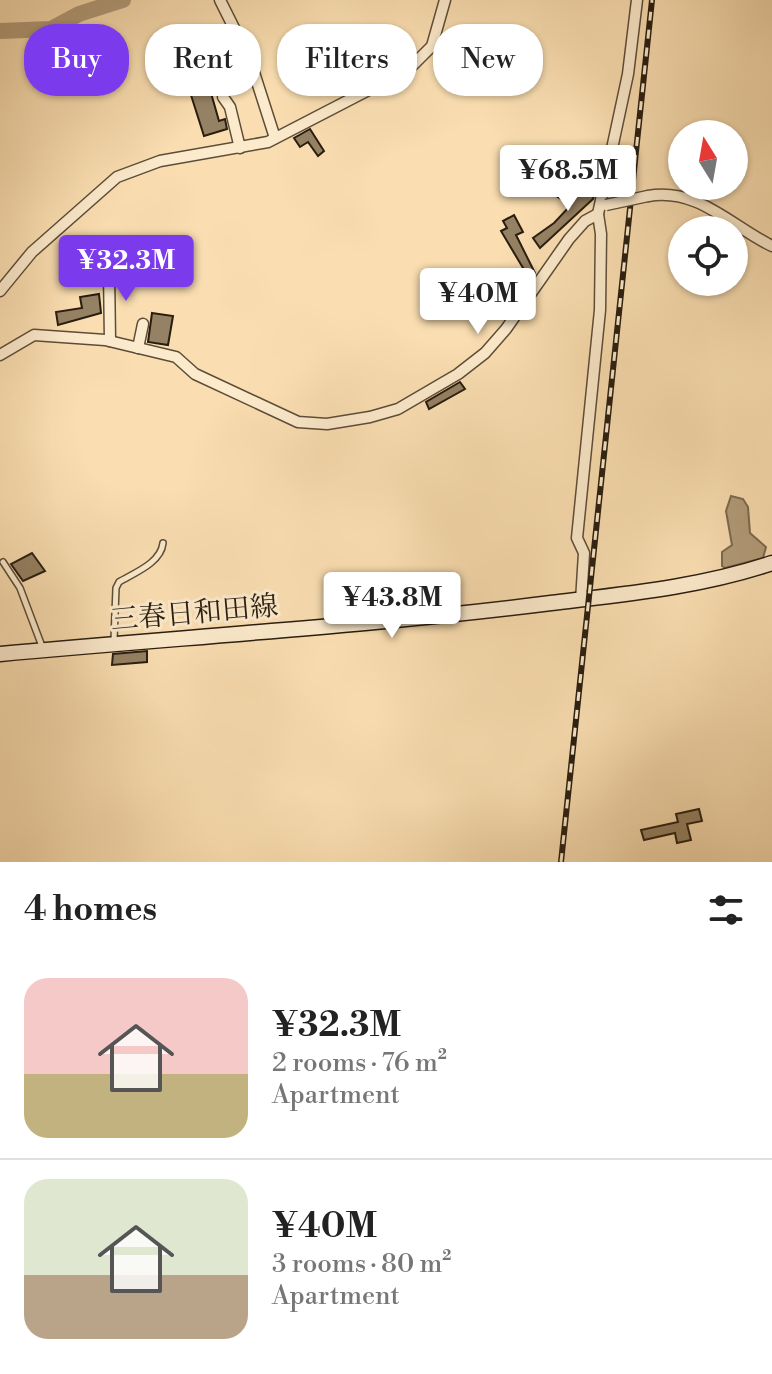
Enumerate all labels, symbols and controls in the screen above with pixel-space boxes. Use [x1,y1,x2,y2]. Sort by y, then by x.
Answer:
chip: Buy [24,24,129,96]
chip: Rent [145,24,261,96]
chip: Filters [277,24,417,96]
chip: New [433,24,543,96]
north arrow [668,120,748,200]
map controls [668,120,748,296]
pin: ¥68.5M [503,145,633,213]
text: ¥68.5M [518,155,618,187]
button: locate [668,216,748,296]
pin: ¥32.3M [61,235,191,303]
text: ¥32.3M [77,245,175,277]
pin: ¥40M [431,268,525,336]
text: ¥40M [438,278,518,310]
pin: ¥43.8M [327,572,457,640]
text: ¥43.8M [342,582,442,614]
street label: 三春日和田線 [109,589,279,638]
icon: filters [704,888,748,932]
text: 4 homes [24,889,157,931]
text: ¥32.3M [272,1005,401,1047]
icon: home [88,1010,184,1106]
text: 2 rooms · 76 m² [272,1047,447,1079]
text: Apartment [272,1079,400,1111]
text: ¥40M [272,1206,377,1248]
icon: home [88,1211,184,1307]
text: 3 rooms · 80 m² [272,1248,451,1280]
text: Apartment [272,1280,400,1312]

